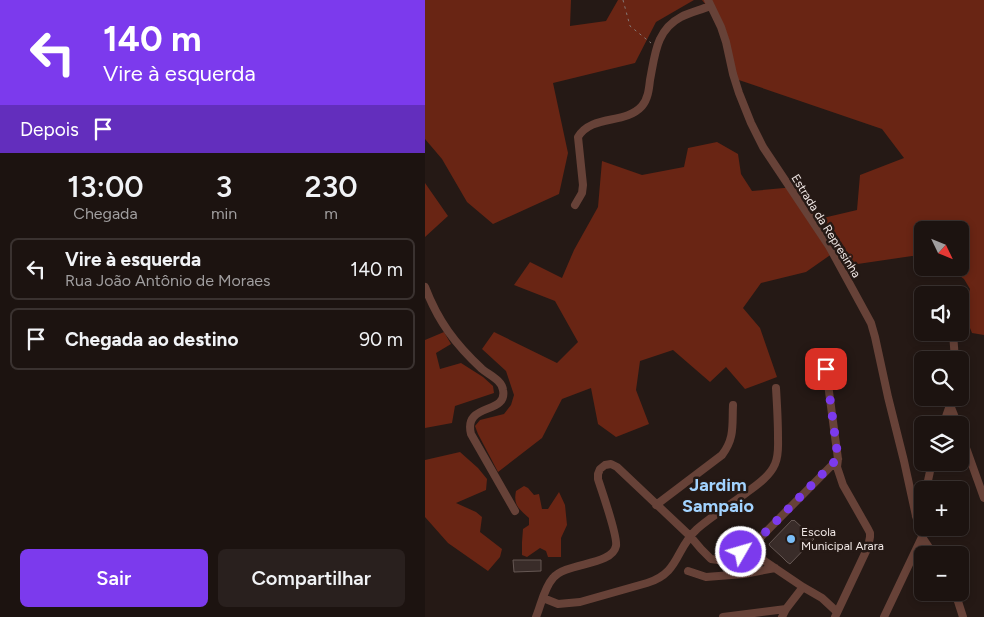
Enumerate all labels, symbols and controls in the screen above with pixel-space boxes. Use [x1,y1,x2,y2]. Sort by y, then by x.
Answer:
text: 140 m [103,18,201,60]
icon: left [20,20,85,85]
text: Vire à esquerda [103,60,256,87]
icon: arrive [89,115,117,143]
text: Depois [20,118,79,141]
text: 13:00 [67,168,144,205]
text: 3 [216,168,232,205]
text: 230 [305,168,358,205]
street label: Estrada da Represinha [788,172,864,280]
text: Chegada [73,204,138,223]
text: min [211,204,237,223]
text: m [324,204,338,223]
north arrow [914,221,969,276]
map controls [914,221,969,601]
text: Vire à esquerda [65,248,201,271]
icon: left [22,255,50,283]
text: 140 m [350,258,403,281]
text: Rua João Antônio de Moraes [65,271,271,290]
button: sound [914,286,969,341]
icon: arrive [22,325,50,353]
text: Chegada ao destino [65,328,238,351]
text: 90 m [359,328,403,351]
pin [805,348,847,390]
button: search [914,351,969,406]
icon: arrive [812,355,840,383]
button: layers [914,416,969,471]
district label: Jardim Sampaio [682,474,754,517]
button: + [914,481,969,536]
position arrow [714,525,766,577]
place label: Escola Municipal Arara [801,525,884,553]
marker: Escola Municipal Arara [785,533,797,545]
button: − [914,546,969,601]
button: Sair [20,549,208,607]
button: Compartilhar [218,549,405,607]

